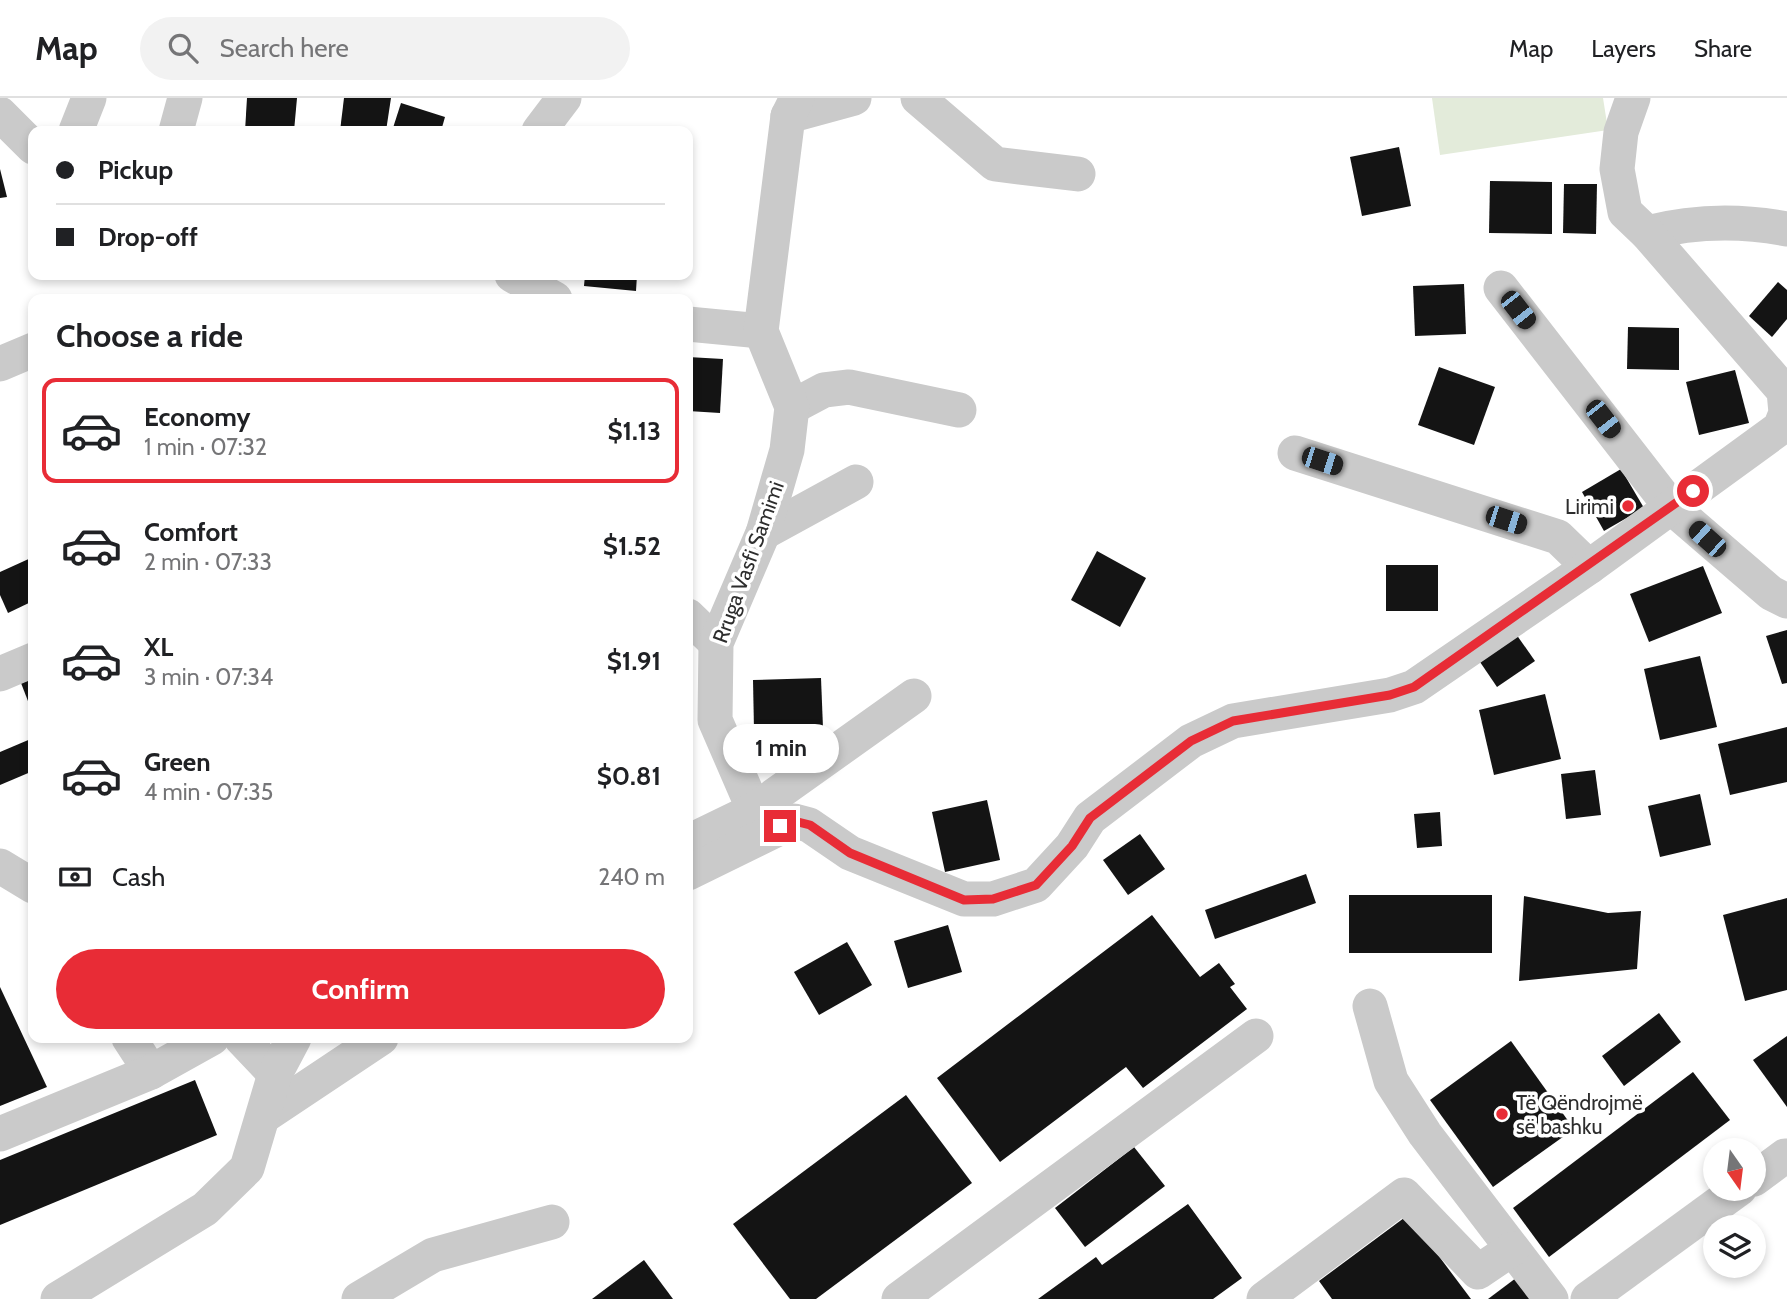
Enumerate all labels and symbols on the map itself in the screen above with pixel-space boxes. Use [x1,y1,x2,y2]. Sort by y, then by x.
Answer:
car [1497,287,1540,333]
car [1582,396,1625,442]
car [1299,445,1346,477]
route start [1677,475,1709,507]
street label: Rruga Vasfi Samimi [707,478,789,646]
place label: Lirimi [1565,494,1614,519]
marker: Lirimi [1620,498,1636,514]
car [1483,504,1530,536]
car [1685,517,1730,561]
callout: 1 min [722,724,838,774]
route end [764,810,796,842]
place label: Të Qëndrojmë së bashku [1516,1090,1643,1139]
marker: Të Qëndrojmë së bashku [1494,1106,1510,1122]
north arrow [1703,1138,1766,1200]

